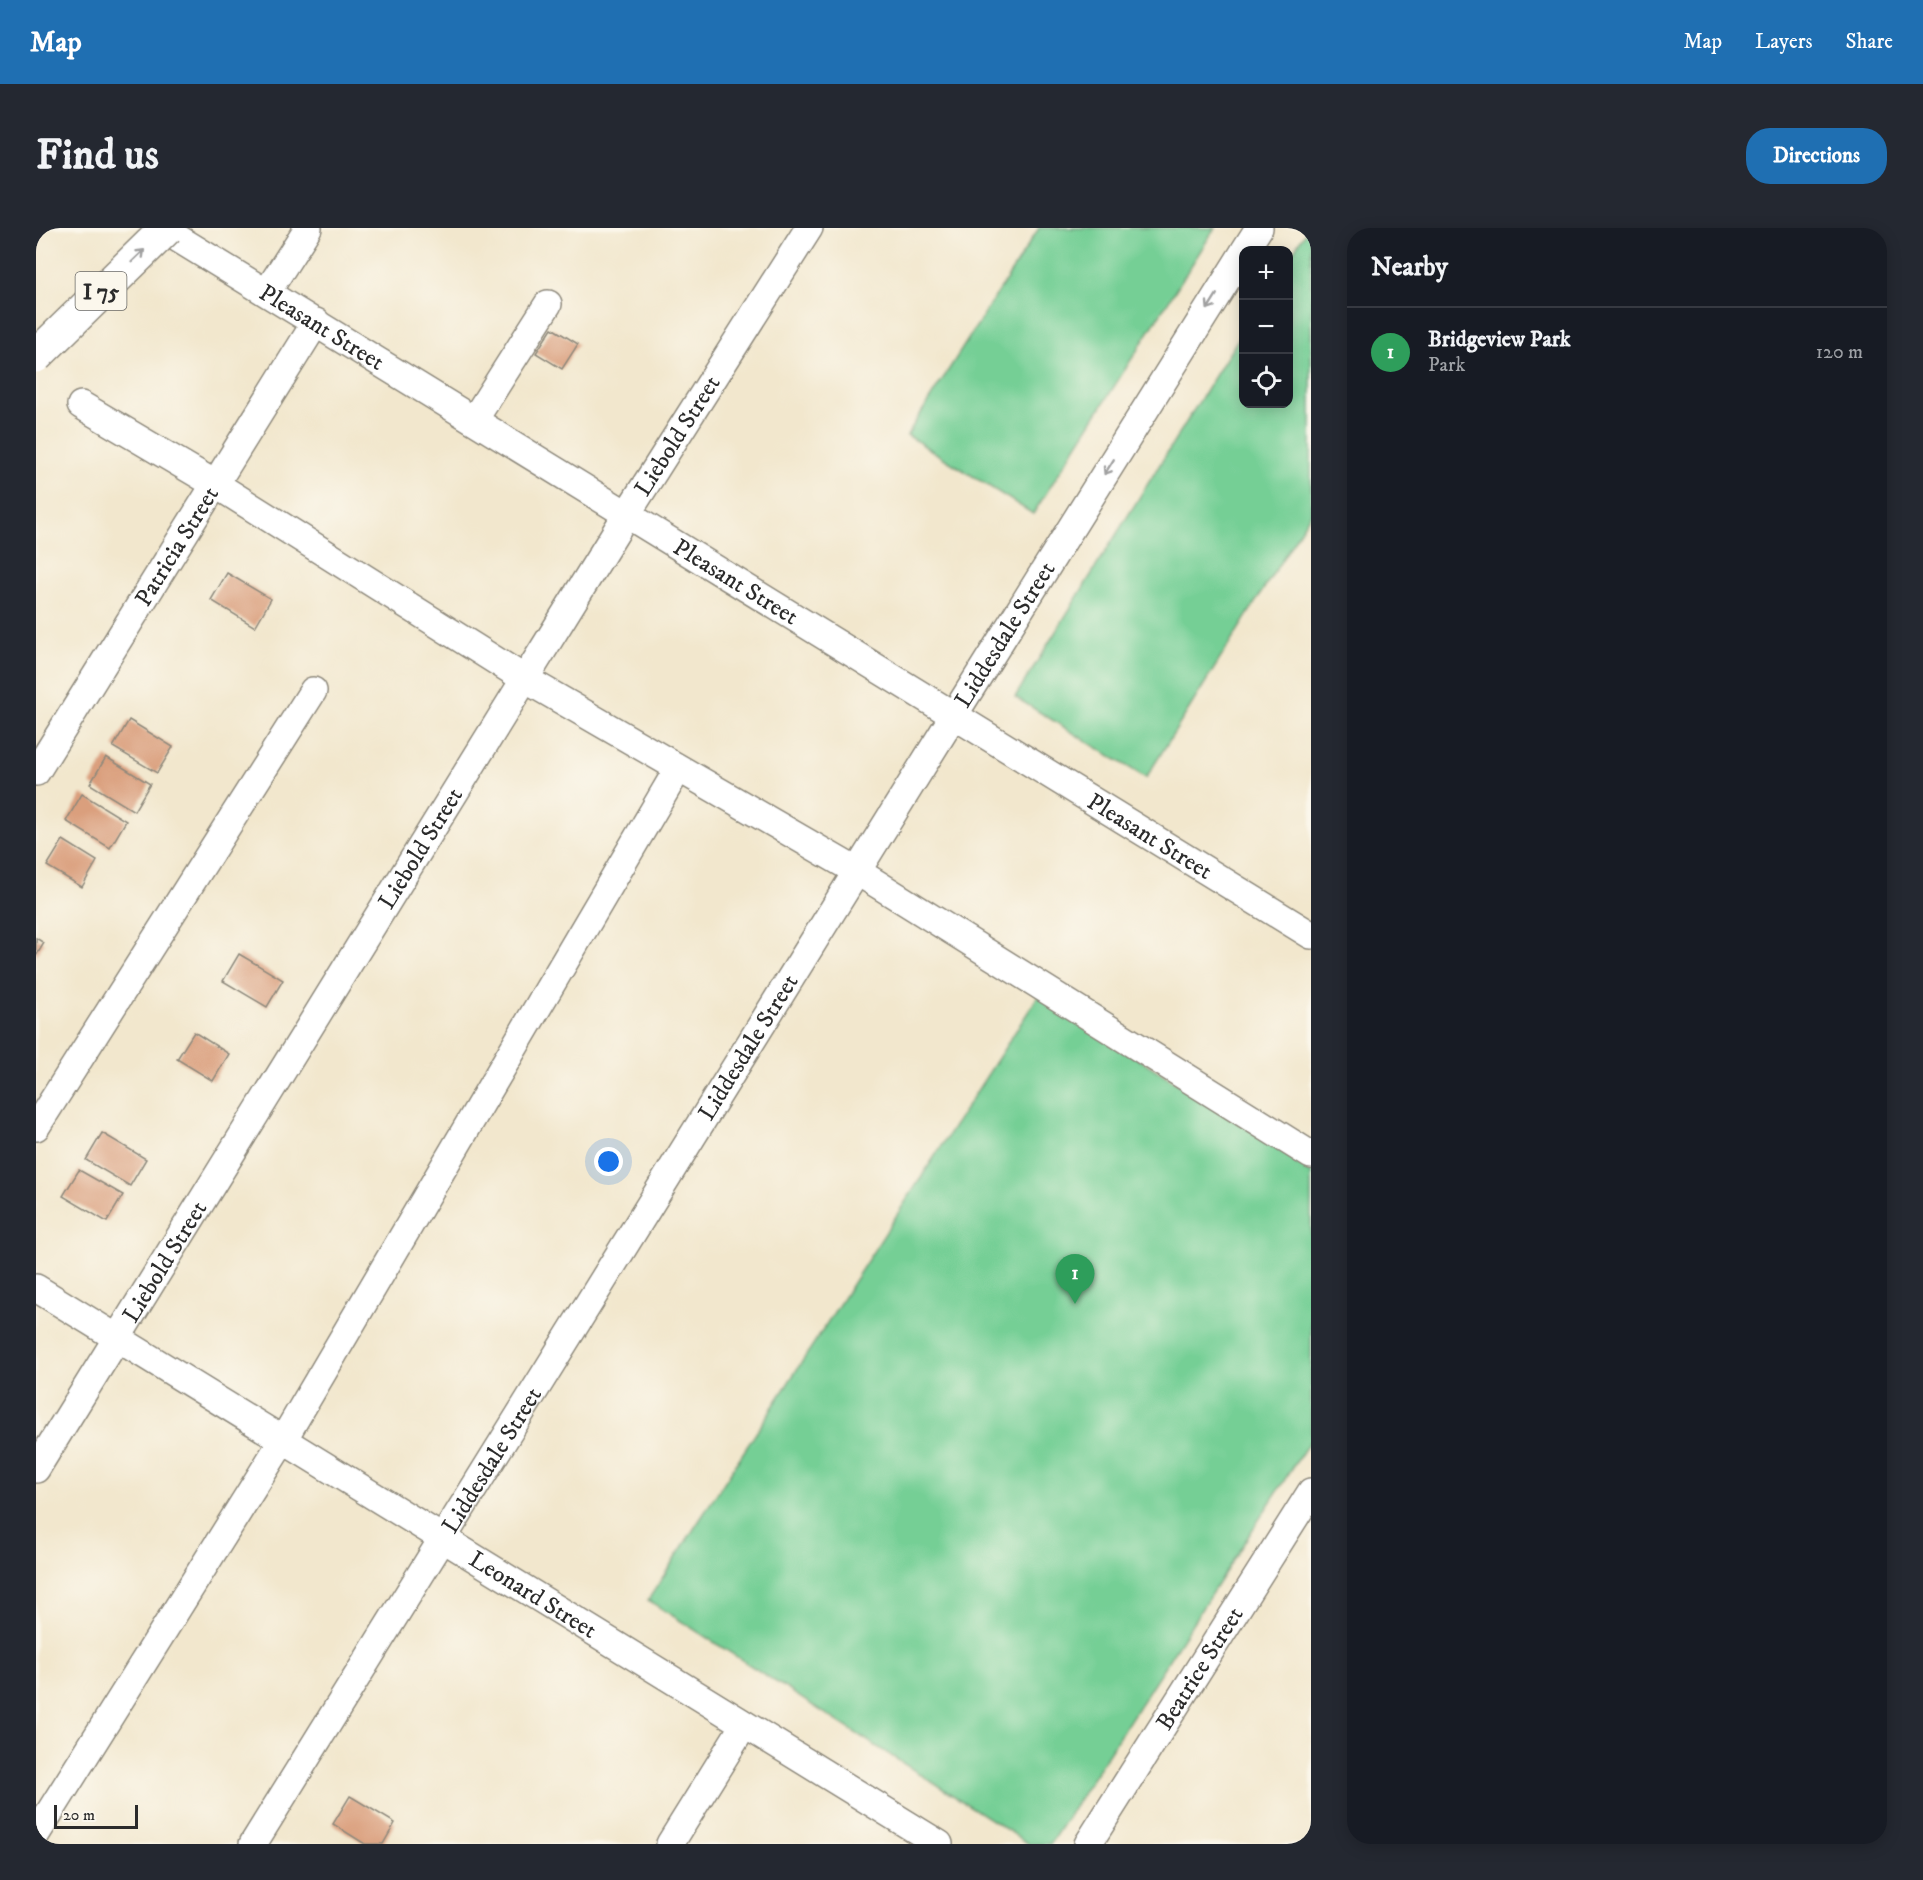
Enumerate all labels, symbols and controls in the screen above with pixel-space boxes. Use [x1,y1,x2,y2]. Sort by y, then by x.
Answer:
text: Map [30,25,82,60]
text: Map [1683,29,1722,55]
text: Layers [1755,29,1813,55]
text: Share [1846,29,1893,55]
button: Directions [1746,128,1887,184]
text: Find us [36,130,159,182]
map controls [1239,246,1293,408]
button: + [1239,246,1293,300]
one-way arrow [130,249,145,263]
text: Nearby [1371,251,1448,284]
road number: I 75 [76,272,126,310]
street label: Pleasant Street [253,278,390,378]
one-way arrow [1206,293,1218,310]
button: − [1239,300,1293,354]
text: Bridgeview Park [1428,326,1571,353]
text: 1 [1387,340,1394,365]
text: 120 m [1816,340,1863,365]
text: Park [1428,353,1465,378]
button: locate [1239,354,1293,408]
street label: Liebold Street [628,370,727,502]
one-way arrow [1103,458,1115,475]
street label: Patricia Street [129,481,226,612]
street label: Pleasant Street [667,533,804,632]
street label: Liddesdale Street [948,556,1062,714]
street label: Liebold Street [372,782,470,915]
street label: Pleasant Street [1081,787,1218,887]
street label: Liddesdale Street [692,969,805,1126]
your location [594,1147,623,1176]
street label: Liebold Street [116,1195,214,1328]
pin: 1 [1056,1254,1094,1304]
street label: Liddesdale Street [436,1382,549,1539]
street label: Leonard Street [463,1544,602,1646]
street label: Beatrice Street [1150,1601,1251,1736]
scale bar [54,1802,138,1830]
text: 20 m [63,1805,95,1825]

